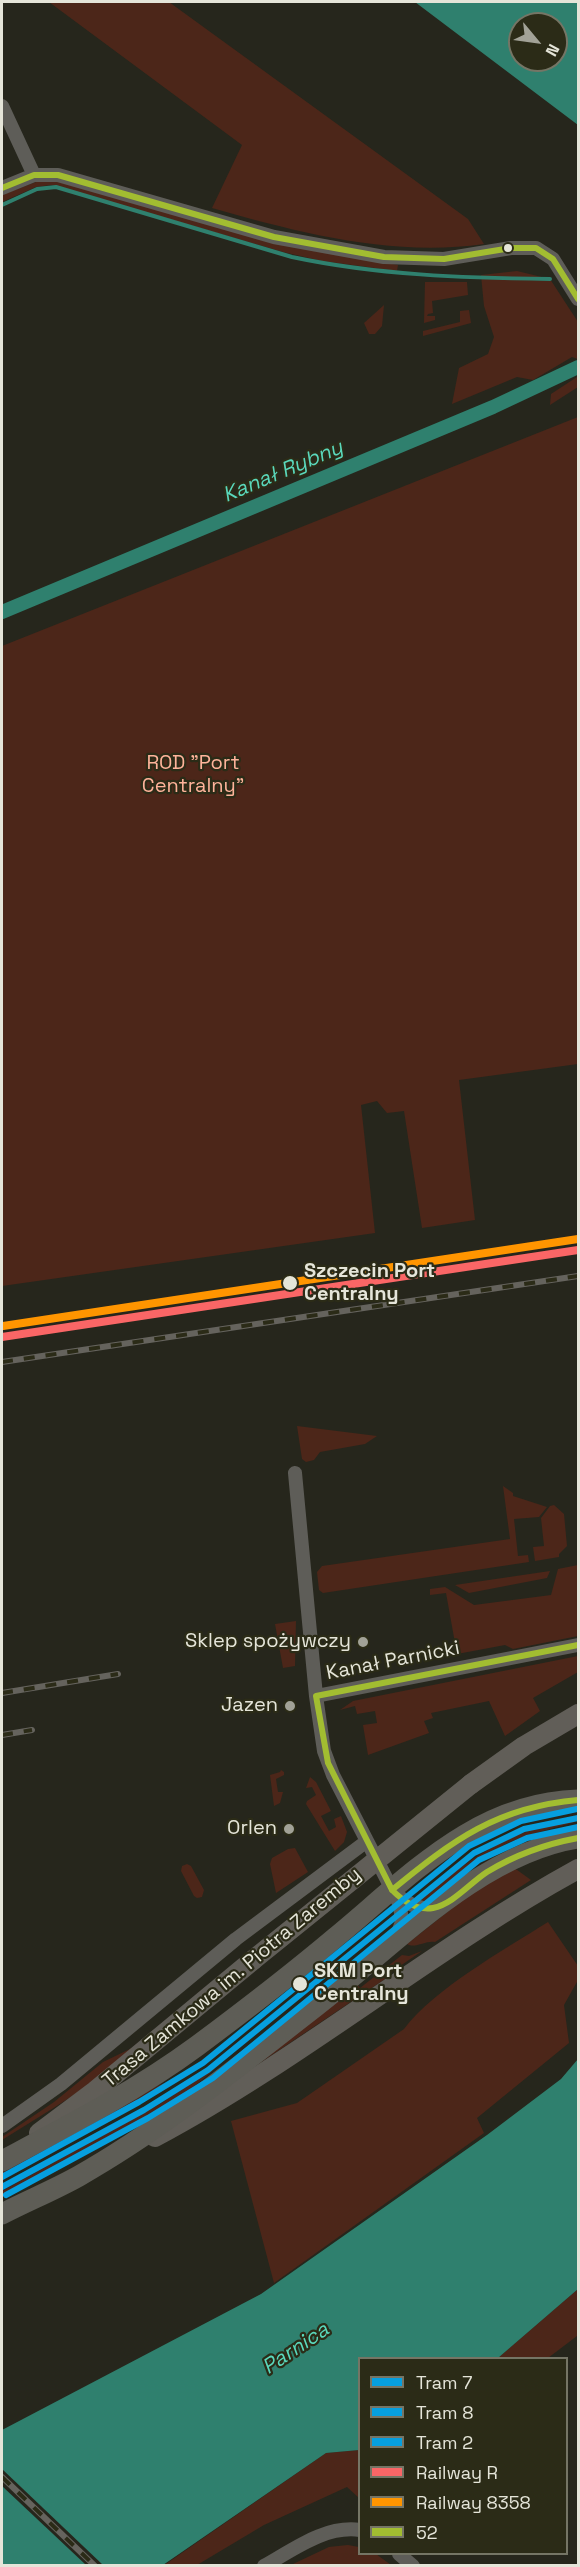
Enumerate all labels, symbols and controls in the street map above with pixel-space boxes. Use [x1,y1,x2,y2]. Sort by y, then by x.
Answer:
north arrow [508,12,568,72]
text: N [541,40,564,60]
unlabelled marker [502,242,514,254]
water label: Kanał Rybny [219,435,347,509]
park label: ROD "Port Centralny" [142,752,244,799]
place label: Szczecin Port Centralny [304,1260,435,1307]
marker: Szczecin Port Centralny [281,1274,299,1292]
place label: Sklep spożywczy [185,1630,351,1654]
marker: Sklep spożywczy [356,1635,370,1649]
street label: Kanał Parnicki [324,1636,462,1686]
place label: Jazen [221,1694,278,1718]
marker: Jazen [283,1699,297,1713]
place label: Orlen [227,1817,277,1841]
marker: Orlen [282,1822,296,1836]
street label: Trasa Zamkowa im. Piotra Zaremby [98,1863,366,2093]
place label: SKM Port Centralny [314,1960,409,2007]
marker: SKM Port Centralny [291,1975,309,1993]
water label: Parnica [258,2318,334,2380]
legend [358,2357,568,2555]
text: Tram 7 [416,2371,472,2394]
text: Tram 8 [416,2401,473,2424]
text: Tram 2 [416,2431,473,2454]
text: Railway R [416,2461,498,2484]
text: Railway 8358 [416,2491,531,2514]
text: 52 [416,2521,438,2544]

